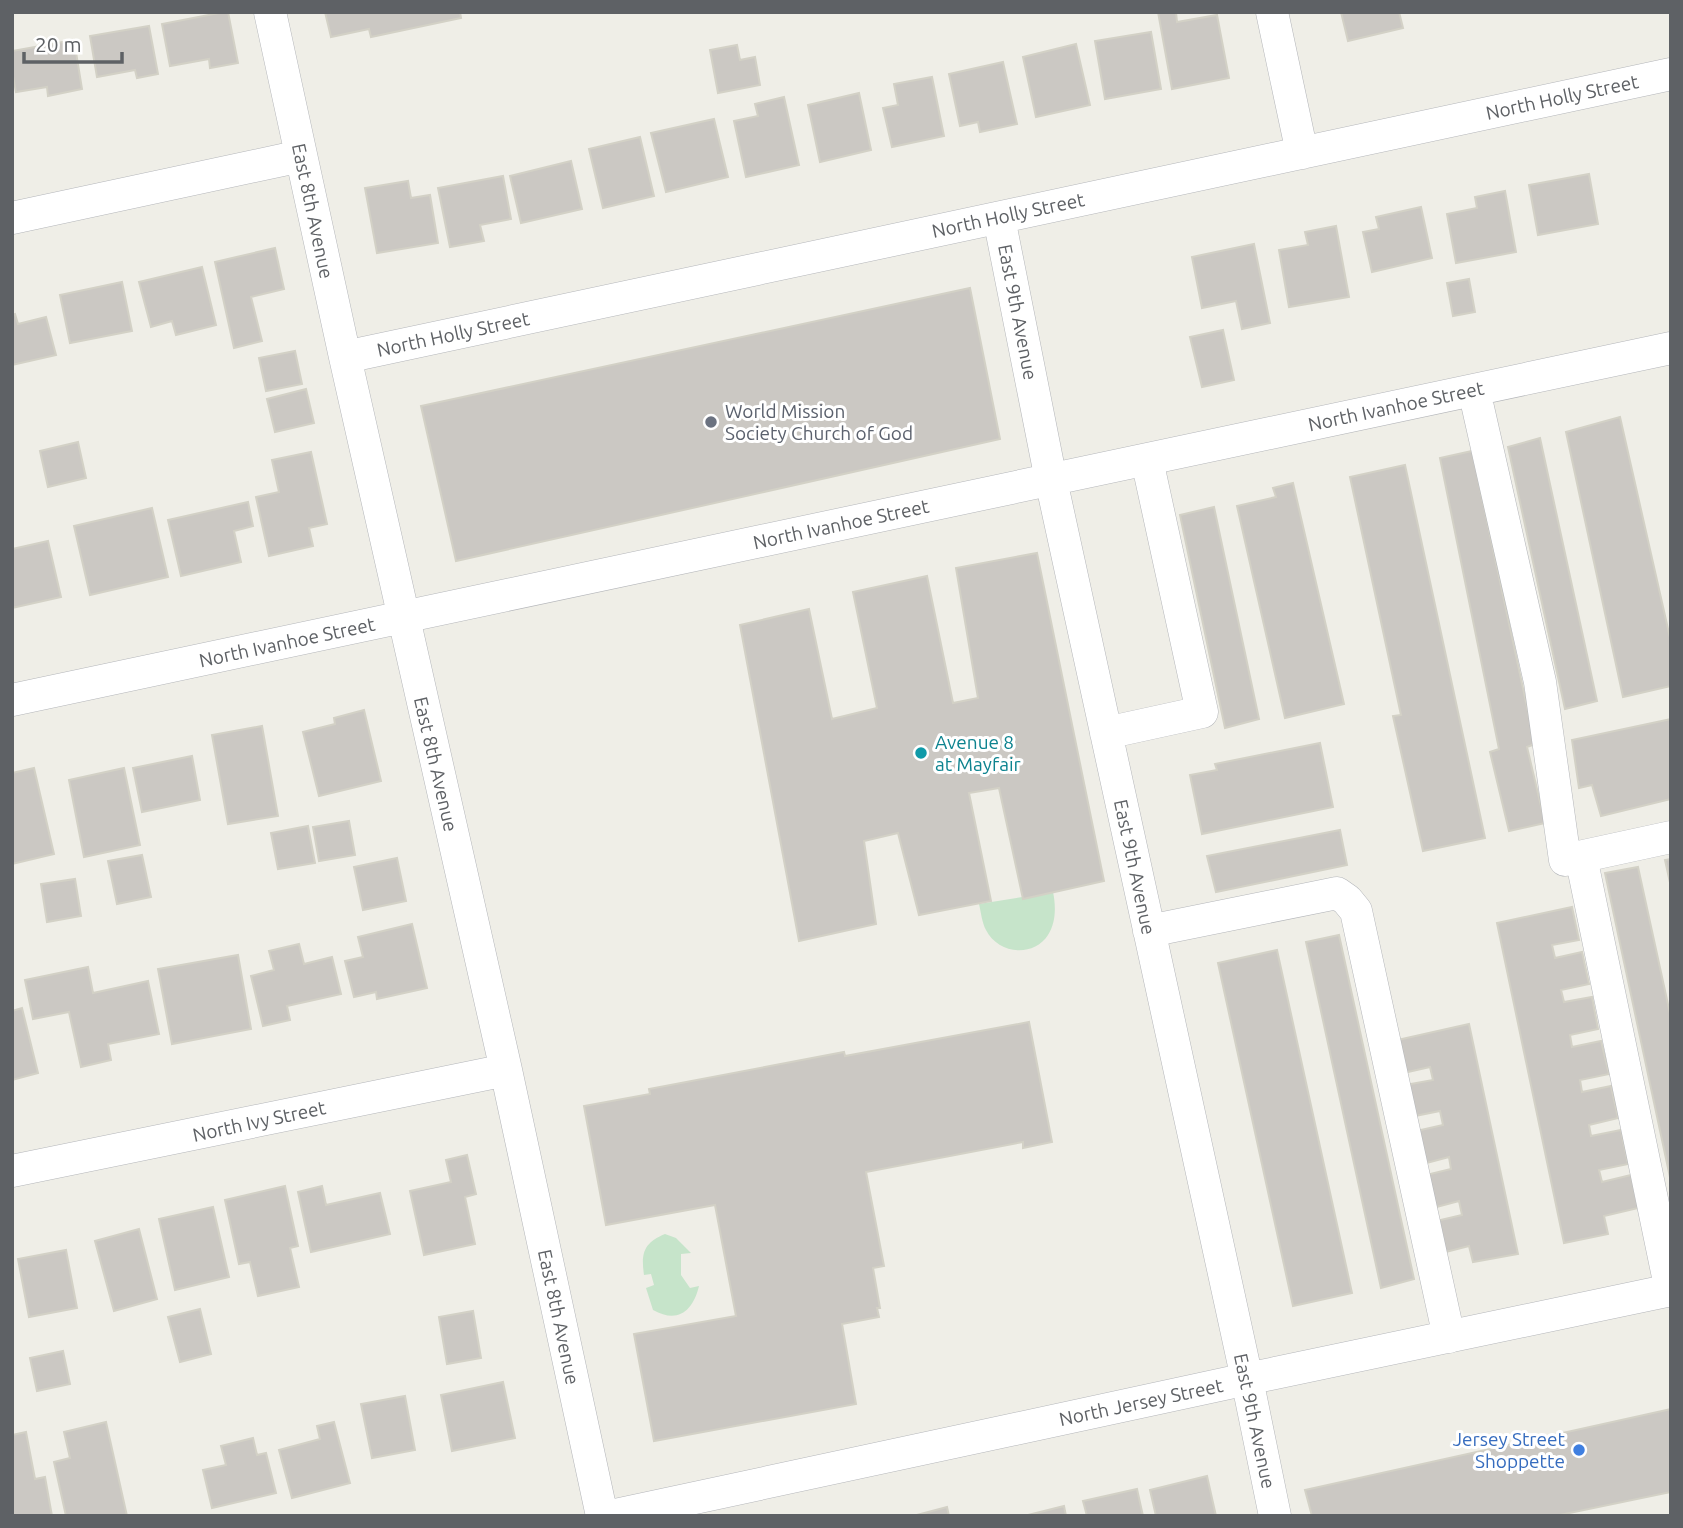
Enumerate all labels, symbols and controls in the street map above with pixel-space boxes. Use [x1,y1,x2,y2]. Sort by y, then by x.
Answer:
scale bar [24,21,122,65]
text: 20 m [35,32,82,56]
street label: North Holly Street [1484,70,1641,124]
street label: East 8th Avenue [288,141,338,281]
street label: North Holly Street [930,188,1087,242]
street label: East 9th Avenue [994,242,1042,382]
street label: North Holly Street [375,307,532,361]
street label: North Ivanhoe Street [1306,377,1486,435]
place label: World Mission Society Church of God [725,400,913,444]
marker: World Mission Society Church of God [703,414,719,430]
street label: North Ivanhoe Street [751,495,931,553]
street label: North Ivanhoe Street [197,613,377,671]
street label: East 8th Avenue [410,694,462,834]
place label: Avenue 8 at Mayfair [935,731,1021,775]
marker: Avenue 8 at Mayfair [913,745,929,761]
street label: East 9th Avenue [1110,797,1160,937]
street label: North Ivy Street [190,1096,328,1146]
street label: East 8th Avenue [534,1247,584,1387]
street label: East 9th Avenue [1230,1351,1280,1491]
street label: North Jersey Street [1057,1374,1225,1430]
place label: Jersey Street Shoppette [1453,1428,1566,1472]
marker: Jersey Street Shoppette [1571,1442,1587,1458]

